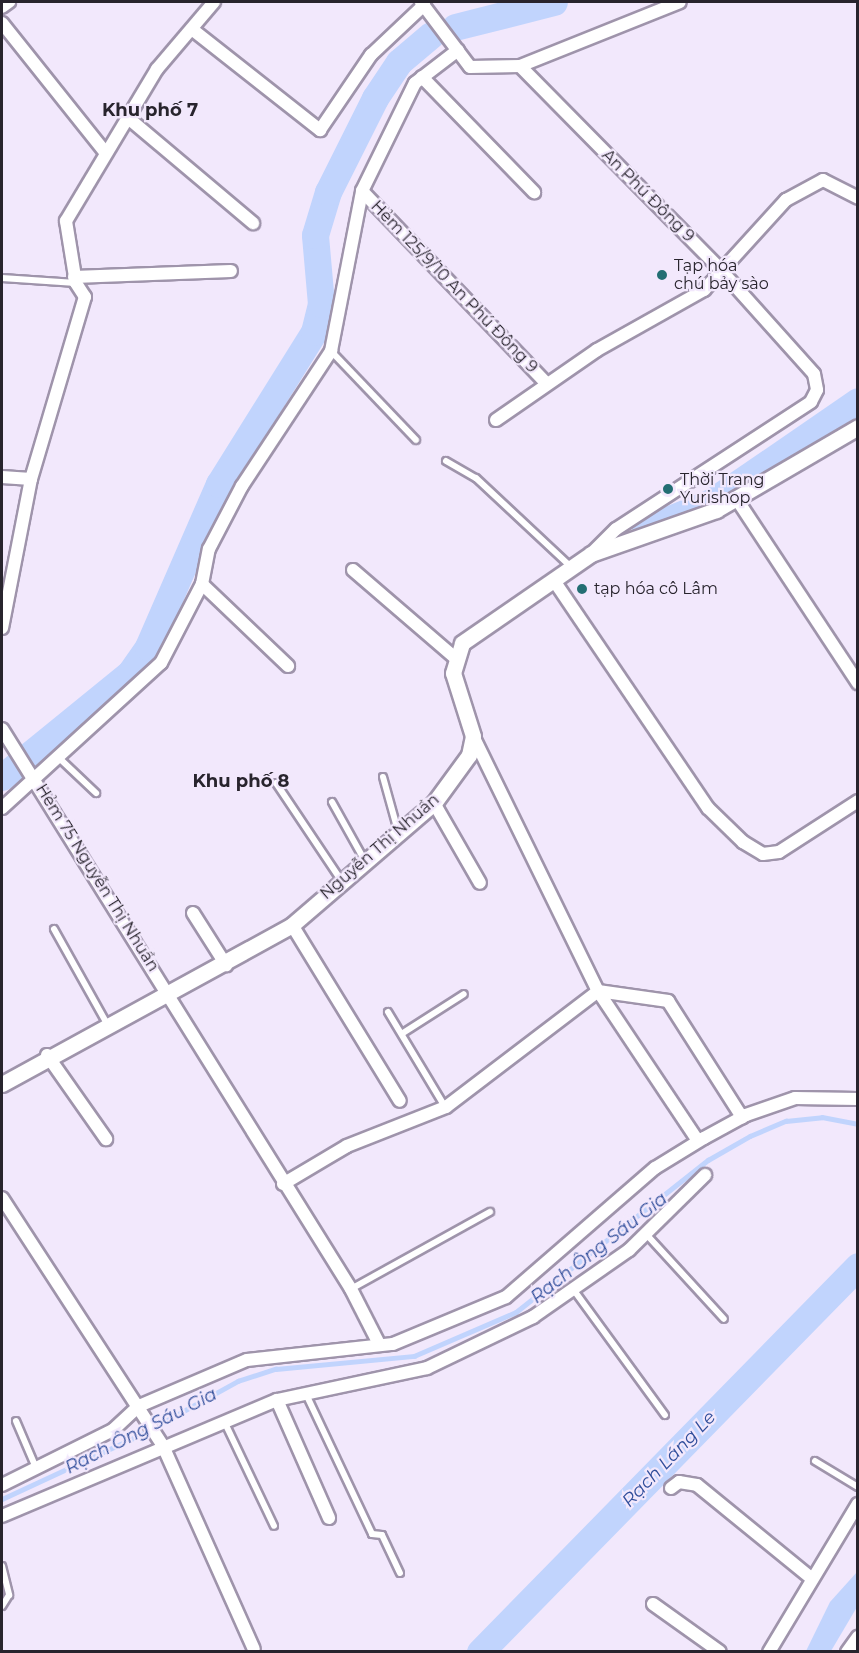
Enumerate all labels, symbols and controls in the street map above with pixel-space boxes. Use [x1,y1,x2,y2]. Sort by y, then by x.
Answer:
district label: Khu phố 7 [102,99,198,121]
street label: An Phú Đông 9 [598,146,698,246]
street label: Hẻm 125/9/10 An Phú Đông 9 [367,197,541,377]
place label: Tạp hóa chú bảy sào [674,256,769,294]
marker: Tạp hóa chú bảy sào [655,268,669,282]
place label: Thời Trang Yurishop [680,470,764,508]
marker: Thời Trang Yurishop [661,482,675,496]
place label: tạp hóa cô Lâm [594,579,718,599]
marker: tạp hóa cô Lâm [575,582,589,596]
district label: Khu phố 8 [193,770,289,792]
street label: Hẻm 75 Nguyễn Thị Nhuần [31,781,163,975]
street label: Nguyễn Thị Nhuần [317,790,443,904]
water label: Rạch Ông Sáu Gia [526,1188,672,1308]
water label: Rạch Ông Sáu Gia [61,1383,221,1479]
water label: Rạch Láng Le [618,1406,720,1512]

